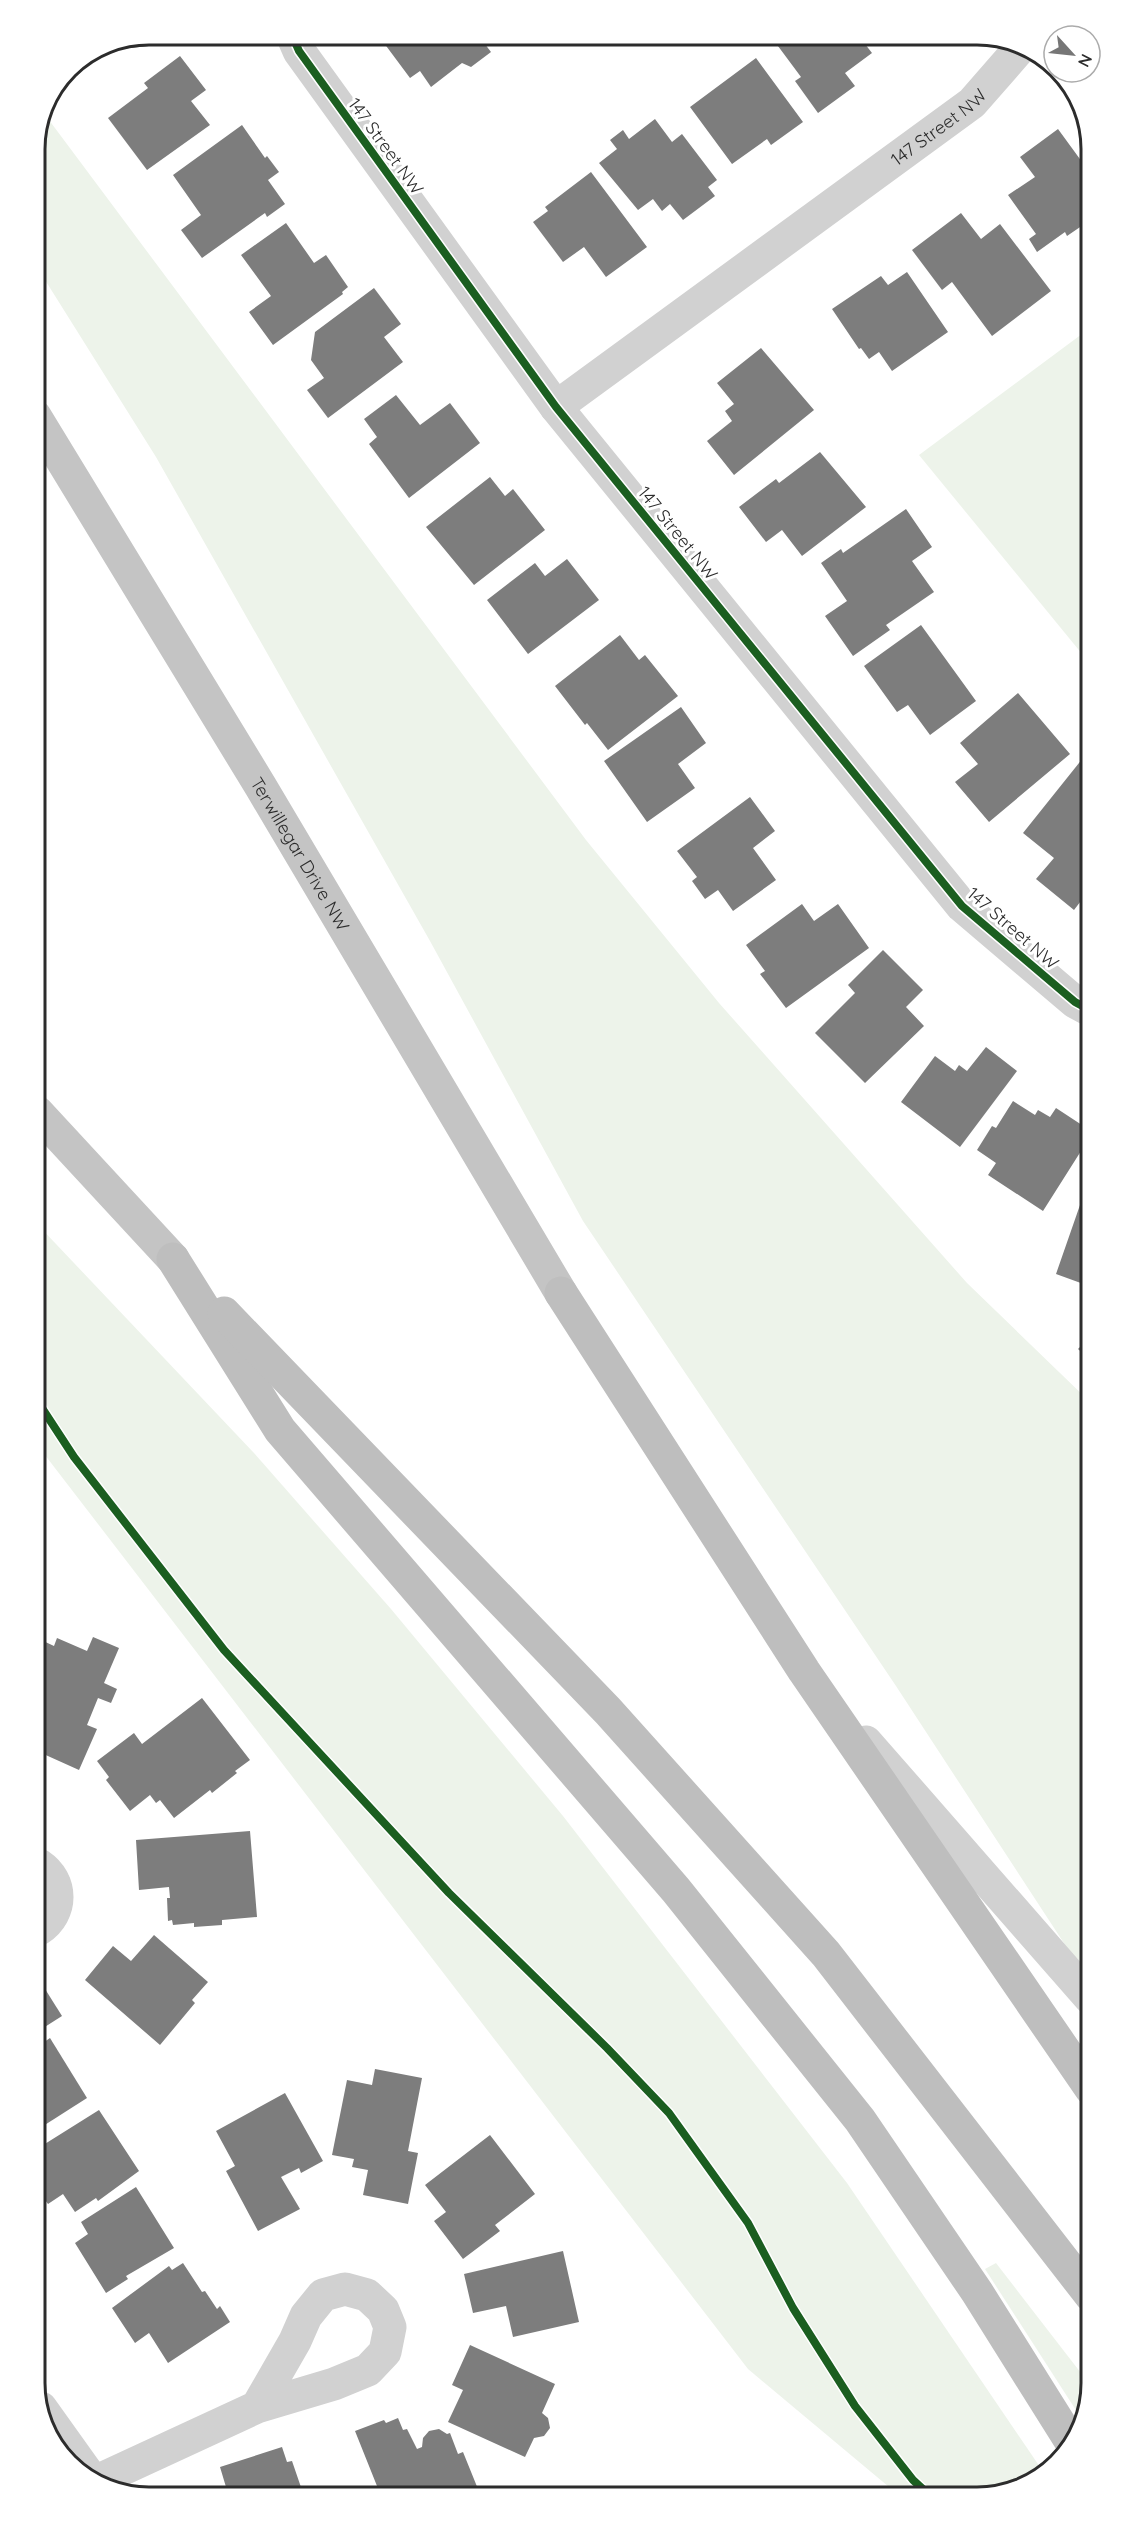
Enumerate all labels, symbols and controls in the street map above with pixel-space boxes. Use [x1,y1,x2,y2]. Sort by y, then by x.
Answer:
north arrow [1042,24,1102,84]
text: N [1074,51,1097,71]
street label: 147 Street NW [886,84,991,170]
street label: 147 Street NW [343,93,429,199]
street label: 147 Street NW [633,481,723,585]
street label: Terwillegar Drive NW [246,773,355,935]
street label: 147 Street NW [962,882,1064,974]

